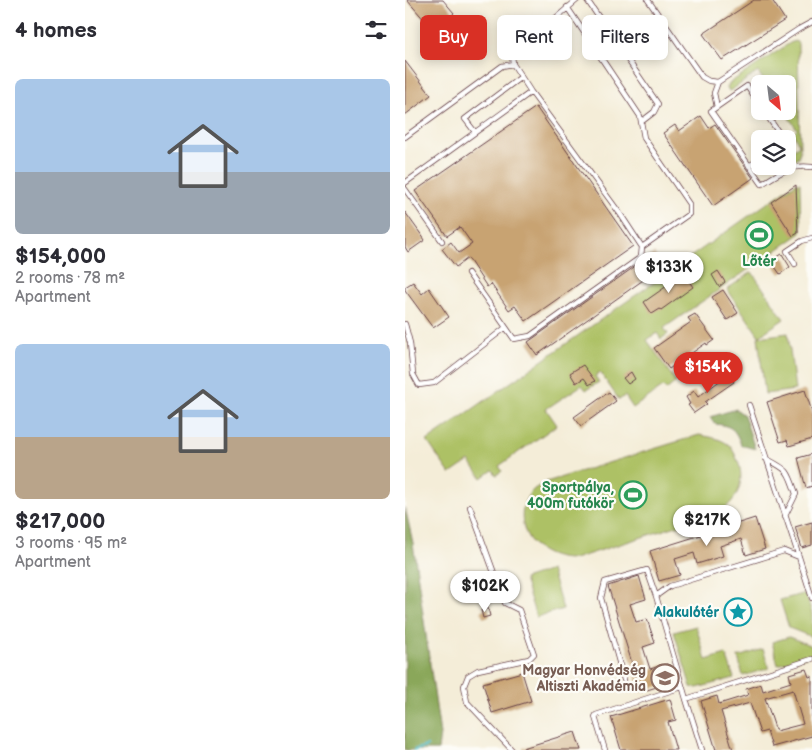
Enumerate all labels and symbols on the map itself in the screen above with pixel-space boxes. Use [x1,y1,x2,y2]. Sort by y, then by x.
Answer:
north arrow [751,75,796,120]
sports icon: Lőtér [744,220,774,250]
pin: $133K [634,252,704,294]
place label: Lőtér [742,253,776,270]
pin: $154K [673,352,743,394]
place label: Sportpálya, 400m futókör [527,479,614,512]
sports icon: Sportpálya, 400m futókör [618,480,648,510]
pin: $217K [672,504,742,547]
pin: $102K [450,570,520,613]
place icon: Alakulótér [723,597,753,627]
place label: Alakulótér [653,604,719,621]
place label: Magyar Honvédség Altiszti Akadémia [522,662,646,695]
school or university icon: Magyar Honvédség Altiszti Akadémia [650,663,680,693]

